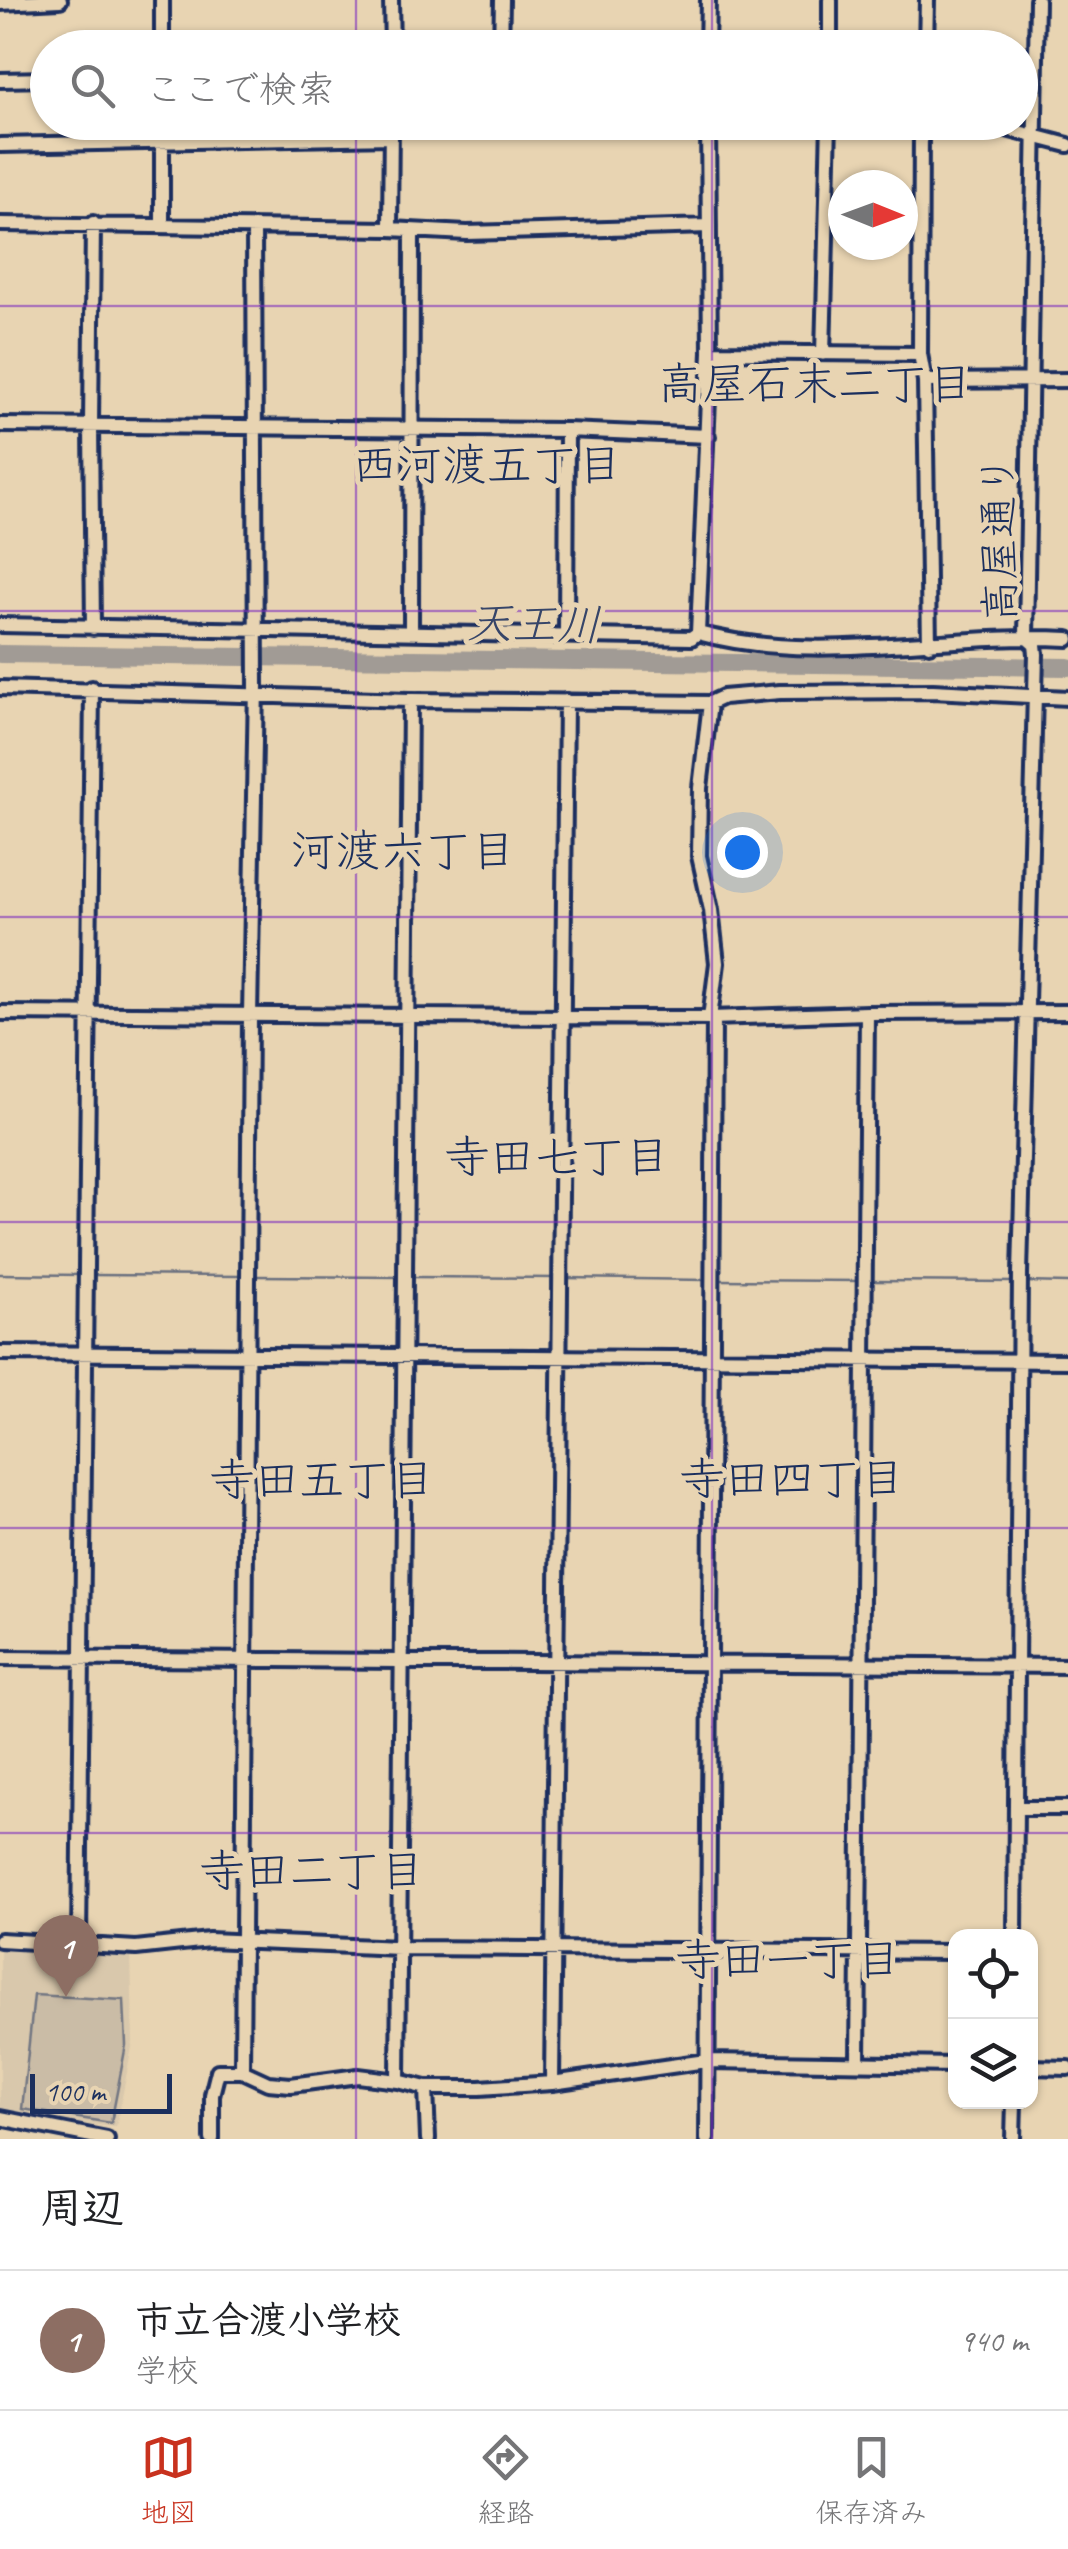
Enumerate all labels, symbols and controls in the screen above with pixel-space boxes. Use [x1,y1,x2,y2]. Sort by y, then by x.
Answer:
search box [30,30,1038,140]
icon: search [65,58,120,113]
text: ここで検索 [145,66,335,113]
north arrow [828,170,918,260]
district label: 高屋石末二丁目 [657,356,973,413]
district label: 西河渡五丁目 [352,437,622,494]
street label: 高屋通り [972,454,1027,622]
water label: 天王川 [466,595,602,654]
district label: 河渡六丁目 [290,823,516,880]
your location [717,827,768,878]
district label: 寺田七丁目 [444,1129,670,1186]
district label: 寺田四丁目 [679,1451,905,1508]
district label: 寺田五丁目 [209,1452,435,1509]
district label: 寺田二丁目 [199,1843,425,1900]
pin: 1 [34,1914,98,1997]
map controls [948,1929,1038,2109]
button: locate [948,1929,1038,2019]
district label: 寺田一丁目 [675,1932,901,1989]
button: layers [948,2019,1038,2109]
scale bar [30,2069,172,2114]
text: 100 m [45,2074,105,2109]
text: 周辺 [40,2182,124,2235]
text: 市立合渡小学校 [135,2297,401,2344]
text: 1 [65,2320,80,2361]
text: 940 m [959,2320,1028,2361]
text: 学校 [135,2350,199,2391]
tab: 地図 [141,2430,197,2530]
tab: 経路 [478,2430,534,2530]
tab: 保存済み [815,2430,927,2530]

